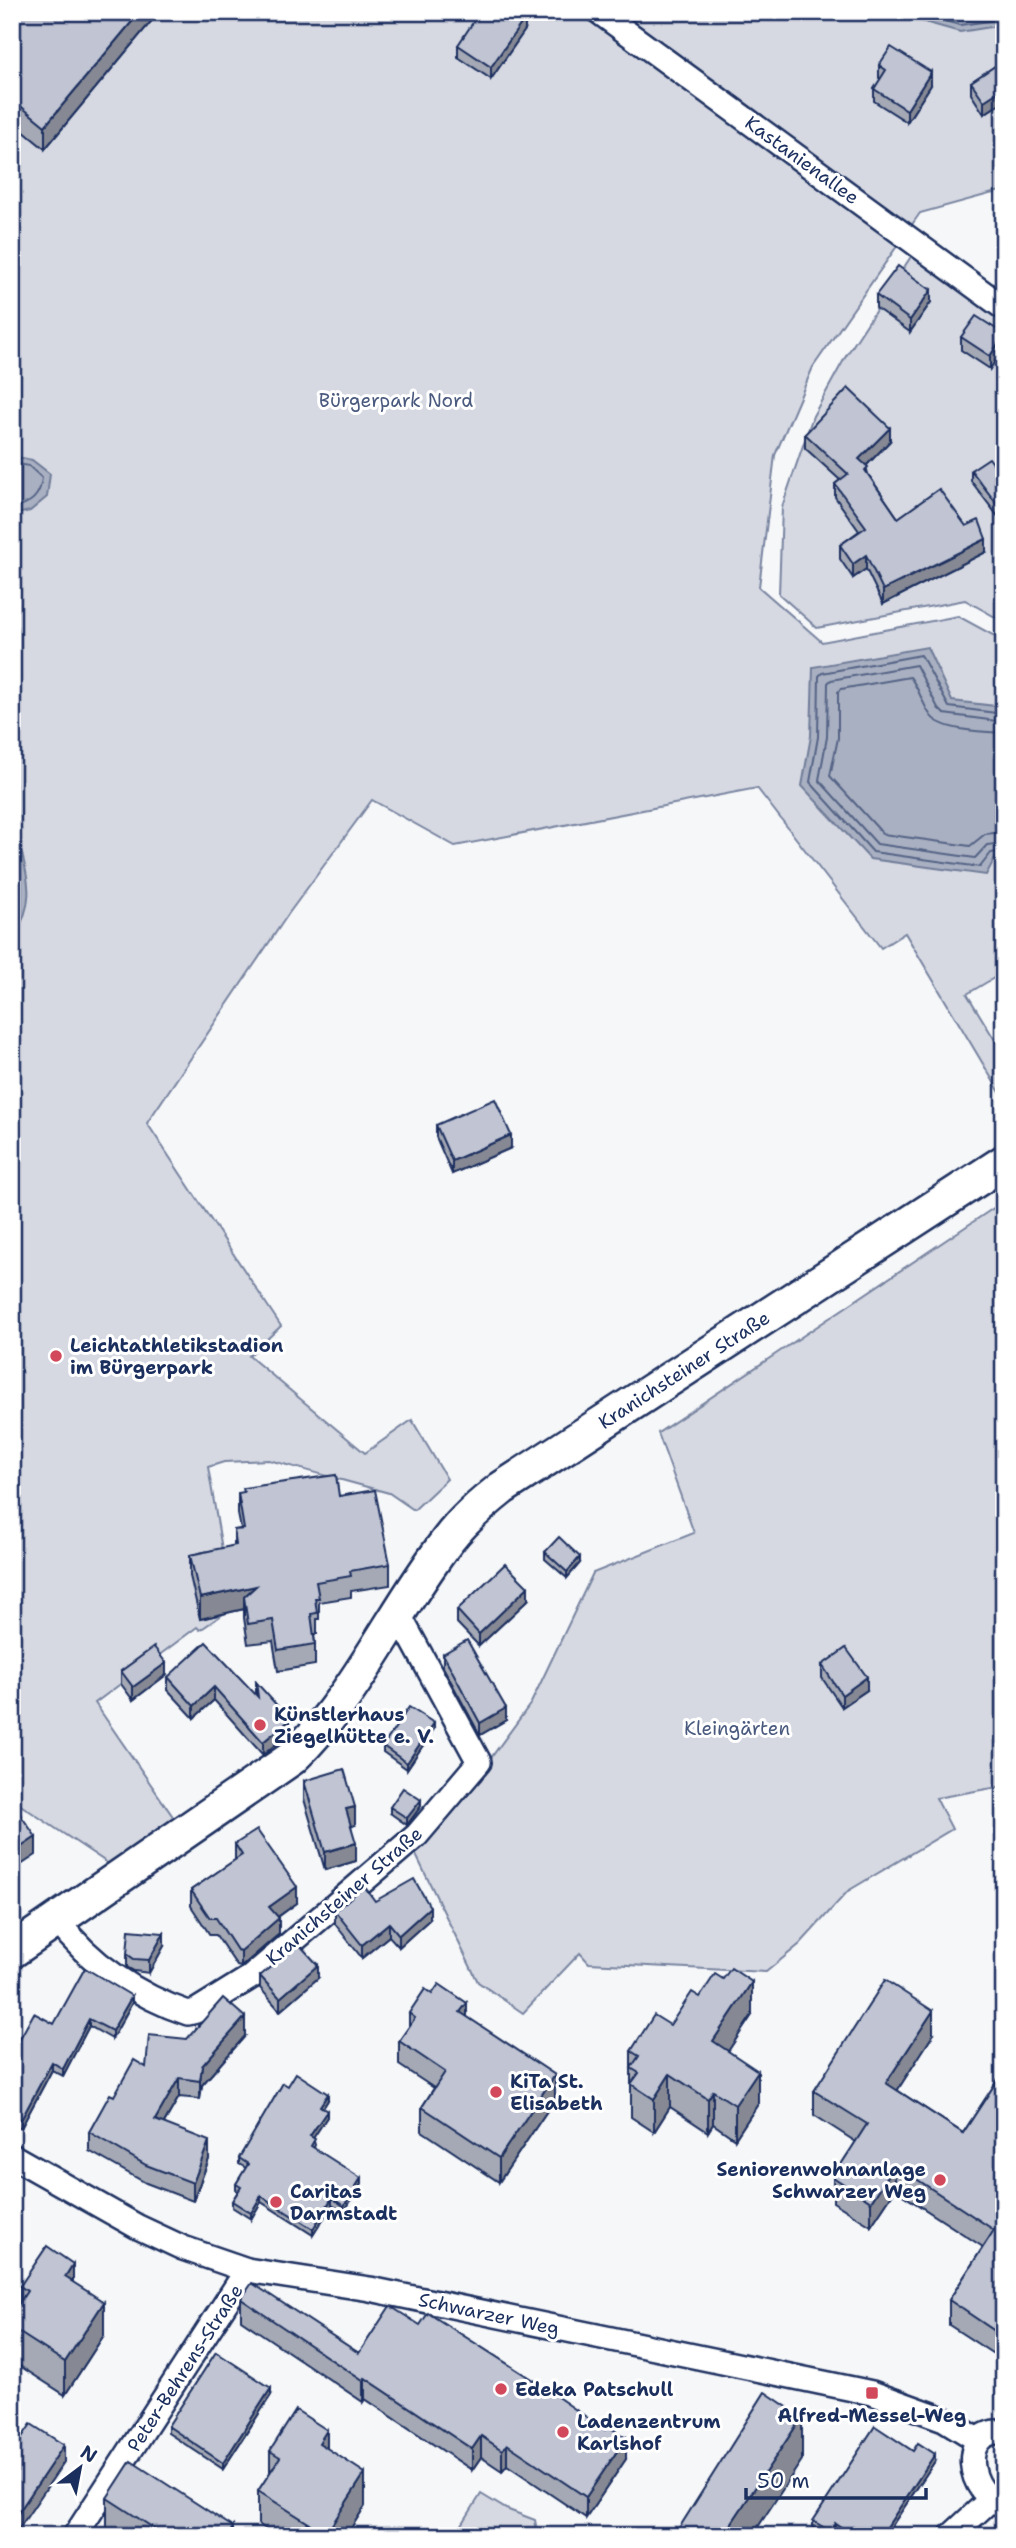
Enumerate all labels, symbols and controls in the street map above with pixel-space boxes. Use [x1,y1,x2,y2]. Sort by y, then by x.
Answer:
street label: Kastanienallee [740,110,864,210]
park label: Bürgerpark Nord [319,388,473,413]
street label: Kranichsteiner Straße [594,1305,774,1435]
place label: Leichtathletikstadion im Bürgerpark [70,1333,284,1380]
marker: Leichtathletikstadion im Bürgerpark [48,1348,64,1364]
place label: Künstlerhaus Ziegelhütte e. V. [274,1702,434,1749]
park label: Kleingärten [684,1716,790,1741]
marker: Künstlerhaus Ziegelhütte e. V. [252,1717,268,1733]
street label: Kranichsteiner Straße [261,1821,427,1971]
place label: KiTa St. Elisabeth [510,2069,603,2116]
marker: KiTa St. Elisabeth [488,2084,504,2100]
place label: Seniorenwohnanlage Schwarzer Weg [717,2157,926,2204]
marker: Seniorenwohnanlage Schwarzer Weg [932,2172,948,2188]
place label: Caritas Darmstadt [290,2179,397,2226]
marker: Caritas Darmstadt [268,2194,284,2210]
street label: Peter-Behrens-Straße [121,2279,249,2457]
street label: Schwarzer Weg [416,2287,562,2341]
place label: Edeka Patschull [515,2377,674,2402]
marker: Edeka Patschull [493,2381,509,2397]
marker: Alfred-Messel-Weg [864,2385,880,2401]
place label: Alfred-Messel-Weg [778,2403,966,2428]
place label: Ladenzentrum Karlshof [577,2409,721,2456]
marker: Ladenzentrum Karlshof [555,2424,571,2440]
north arrow [46,2432,116,2502]
text: N [76,2439,102,2469]
scale bar [746,2457,927,2501]
text: 50 m [757,2467,810,2495]

